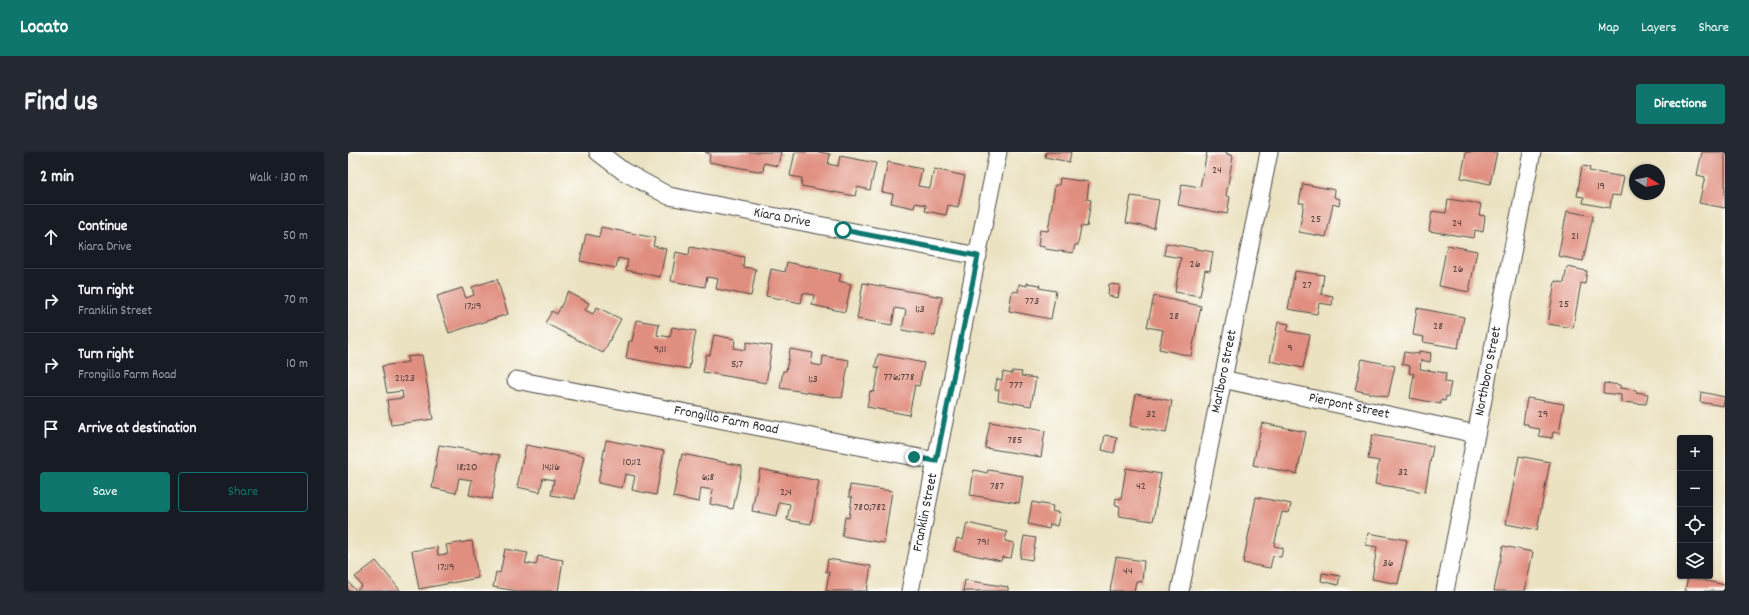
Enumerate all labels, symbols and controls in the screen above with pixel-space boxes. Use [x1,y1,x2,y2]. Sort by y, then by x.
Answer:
text: Locato [20,15,68,42]
text: Map [1598,18,1619,38]
text: Layers [1641,18,1676,38]
text: Share [1698,18,1729,38]
text: Find us [24,84,98,124]
button: Directions [1636,84,1725,124]
house number: 24 [1212,162,1222,179]
north arrow [1629,164,1665,200]
text: 2 min [40,166,74,190]
text: Walk · 130 m [249,169,308,188]
house number: 19 [1597,178,1605,195]
street label: Kiara Drive [752,203,812,233]
house number: 25 [1311,211,1321,228]
house number: 24 [1452,215,1462,232]
text: Continue [78,216,127,238]
route start [834,221,852,239]
icon: ahead [40,226,62,248]
text: 50 m [283,227,308,246]
house number: 21 [1571,228,1579,245]
text: Kiara Drive [78,238,131,257]
house number: 26 [1189,256,1201,273]
house number: 26 [1452,261,1464,278]
house number: 27 [1302,277,1312,294]
text: Turn right [78,280,134,302]
icon: right [40,290,62,312]
text: 70 m [284,291,308,310]
house number: 773 [1025,293,1039,310]
house number: 25 [1559,296,1569,313]
house number: 17;19 [464,298,482,315]
house number: 1;3 [915,301,925,318]
text: Franklin Street [78,302,152,321]
house number: 28 [1169,308,1179,325]
house number: 28 [1433,318,1443,335]
street label: Northboro Street [1470,325,1507,418]
street label: Marlboro Street [1206,328,1243,415]
house number: 9 [1287,340,1293,357]
house number: 9;11 [654,341,666,358]
text: Turn right [78,344,134,366]
icon: right [40,354,62,376]
text: 10 m [286,355,308,374]
house number: 5;7 [731,356,743,373]
text: Frongillo Farm Road [78,366,176,385]
house number: 776;778 [884,369,915,386]
house number: 21;23 [395,370,415,387]
house number: 1;3 [808,371,818,388]
house number: 777 [1009,377,1023,394]
street label: Pierpont Street [1307,388,1391,425]
street label: Frongillo Farm Road [672,401,780,440]
house number: 32 [1146,406,1156,423]
house number: 29 [1538,406,1548,423]
icon: arrive [40,418,62,440]
text: Arrive at destination [78,418,196,440]
house number: 785 [1008,432,1022,449]
map controls [1677,435,1713,579]
button: + [1677,435,1713,471]
route end [905,448,923,466]
house number: 10;12 [623,454,641,471]
house number: 18;20 [456,459,478,476]
house number: 14;16 [542,459,560,476]
house number: 32 [1398,464,1408,481]
house number: 6;8 [702,469,714,486]
street label: Franklin Street [908,471,943,554]
button: − [1677,471,1713,507]
button: Save [40,472,170,512]
button: Share [178,472,308,512]
house number: 787 [990,478,1004,495]
house number: 42 [1136,478,1146,495]
house number: 2;4 [780,484,792,501]
house number: 780;782 [854,499,886,516]
button: locate [1677,507,1713,543]
house number: 791 [977,534,989,551]
button: layers [1677,543,1713,579]
house number: 36 [1382,555,1394,572]
house number: 17;19 [437,559,455,576]
house number: 44 [1123,563,1133,580]

